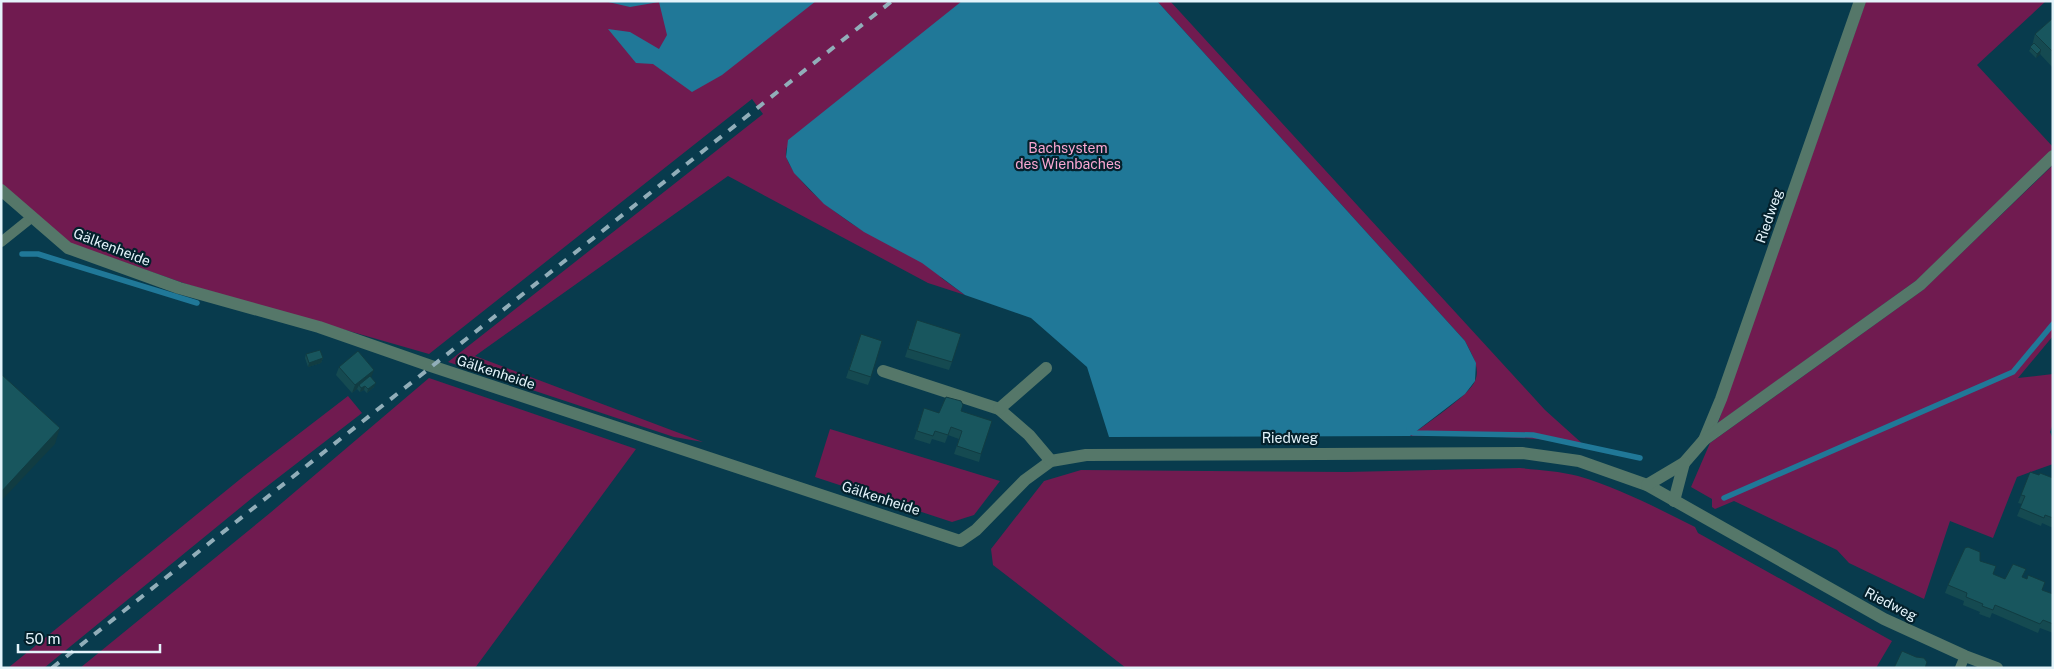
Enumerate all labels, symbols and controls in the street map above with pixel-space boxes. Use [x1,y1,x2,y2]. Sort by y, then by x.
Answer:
park label: Bachsystem des Wienbaches [1015,140,1121,172]
street label: Riedweg [1752,186,1786,245]
street label: Gälkenheide [71,225,153,269]
street label: Gälkenheide [455,352,537,392]
street label: Riedweg [1262,430,1319,446]
street label: Gälkenheide [840,478,922,518]
street label: Riedweg [1862,584,1920,624]
scale bar [18,622,160,654]
text: 50 m [25,630,60,647]

